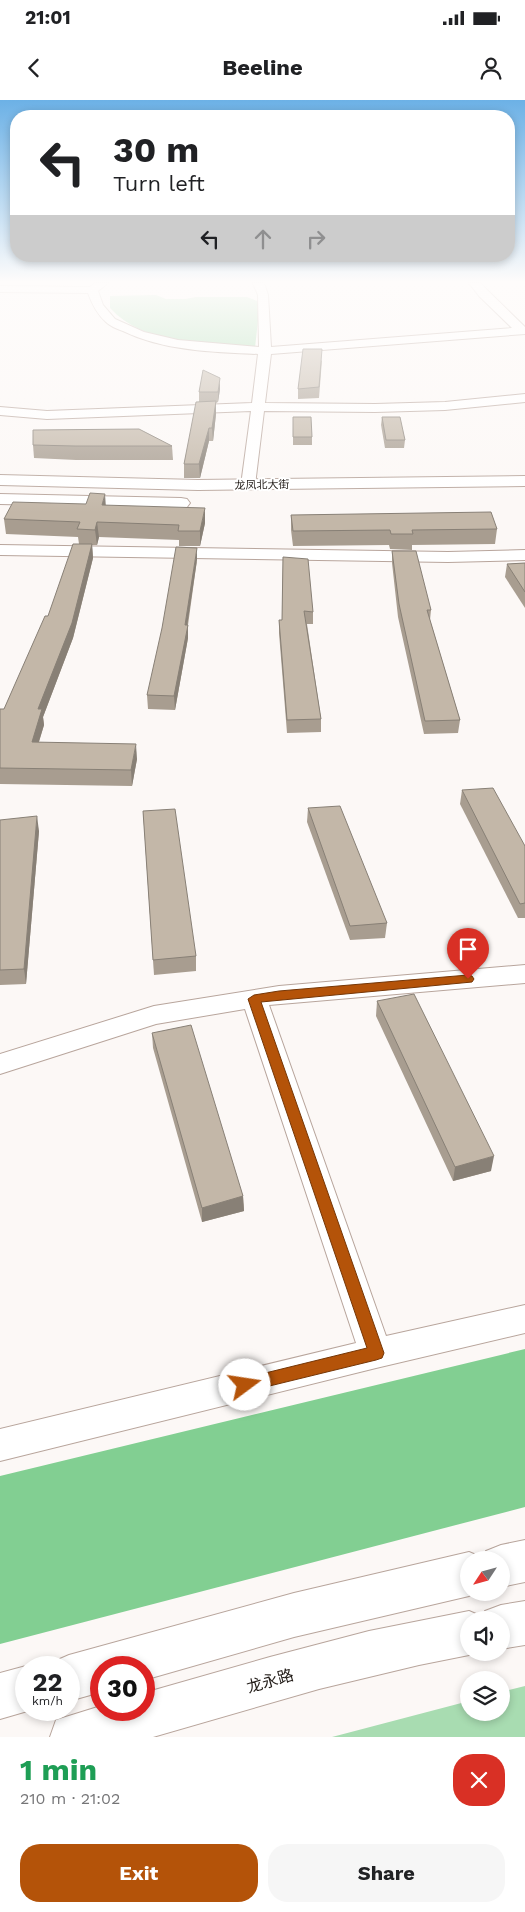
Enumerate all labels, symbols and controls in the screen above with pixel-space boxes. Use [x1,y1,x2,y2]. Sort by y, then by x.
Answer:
text: 21:01 [25,6,71,29]
icon: back [20,54,48,82]
icon: person [477,54,505,82]
text: Beeline [222,55,303,80]
text: 30 m [113,129,199,171]
icon: left [30,130,95,195]
text: Turn left [113,171,205,196]
icon: left [196,225,224,253]
icon: ahead [249,225,277,253]
icon: right [302,225,330,253]
street label: 龙凤北大街 [234,478,290,492]
pin [447,928,489,979]
icon: arrive [454,935,482,963]
position arrow [218,1358,270,1410]
north arrow [460,1551,510,1601]
map controls [460,1551,510,1721]
button: sound [460,1611,510,1661]
speed limit sign: 30 [90,1656,155,1721]
street label: 龙永路 [244,1665,296,1697]
text: 22 [33,1668,62,1697]
button: layers [460,1671,510,1721]
text: km/h [32,1694,63,1708]
text: 1 min [20,1752,97,1787]
button: close [453,1754,505,1806]
text: 210 m · 21:02 [20,1789,120,1808]
button: Exit [20,1844,258,1902]
button: Share [268,1844,505,1902]

